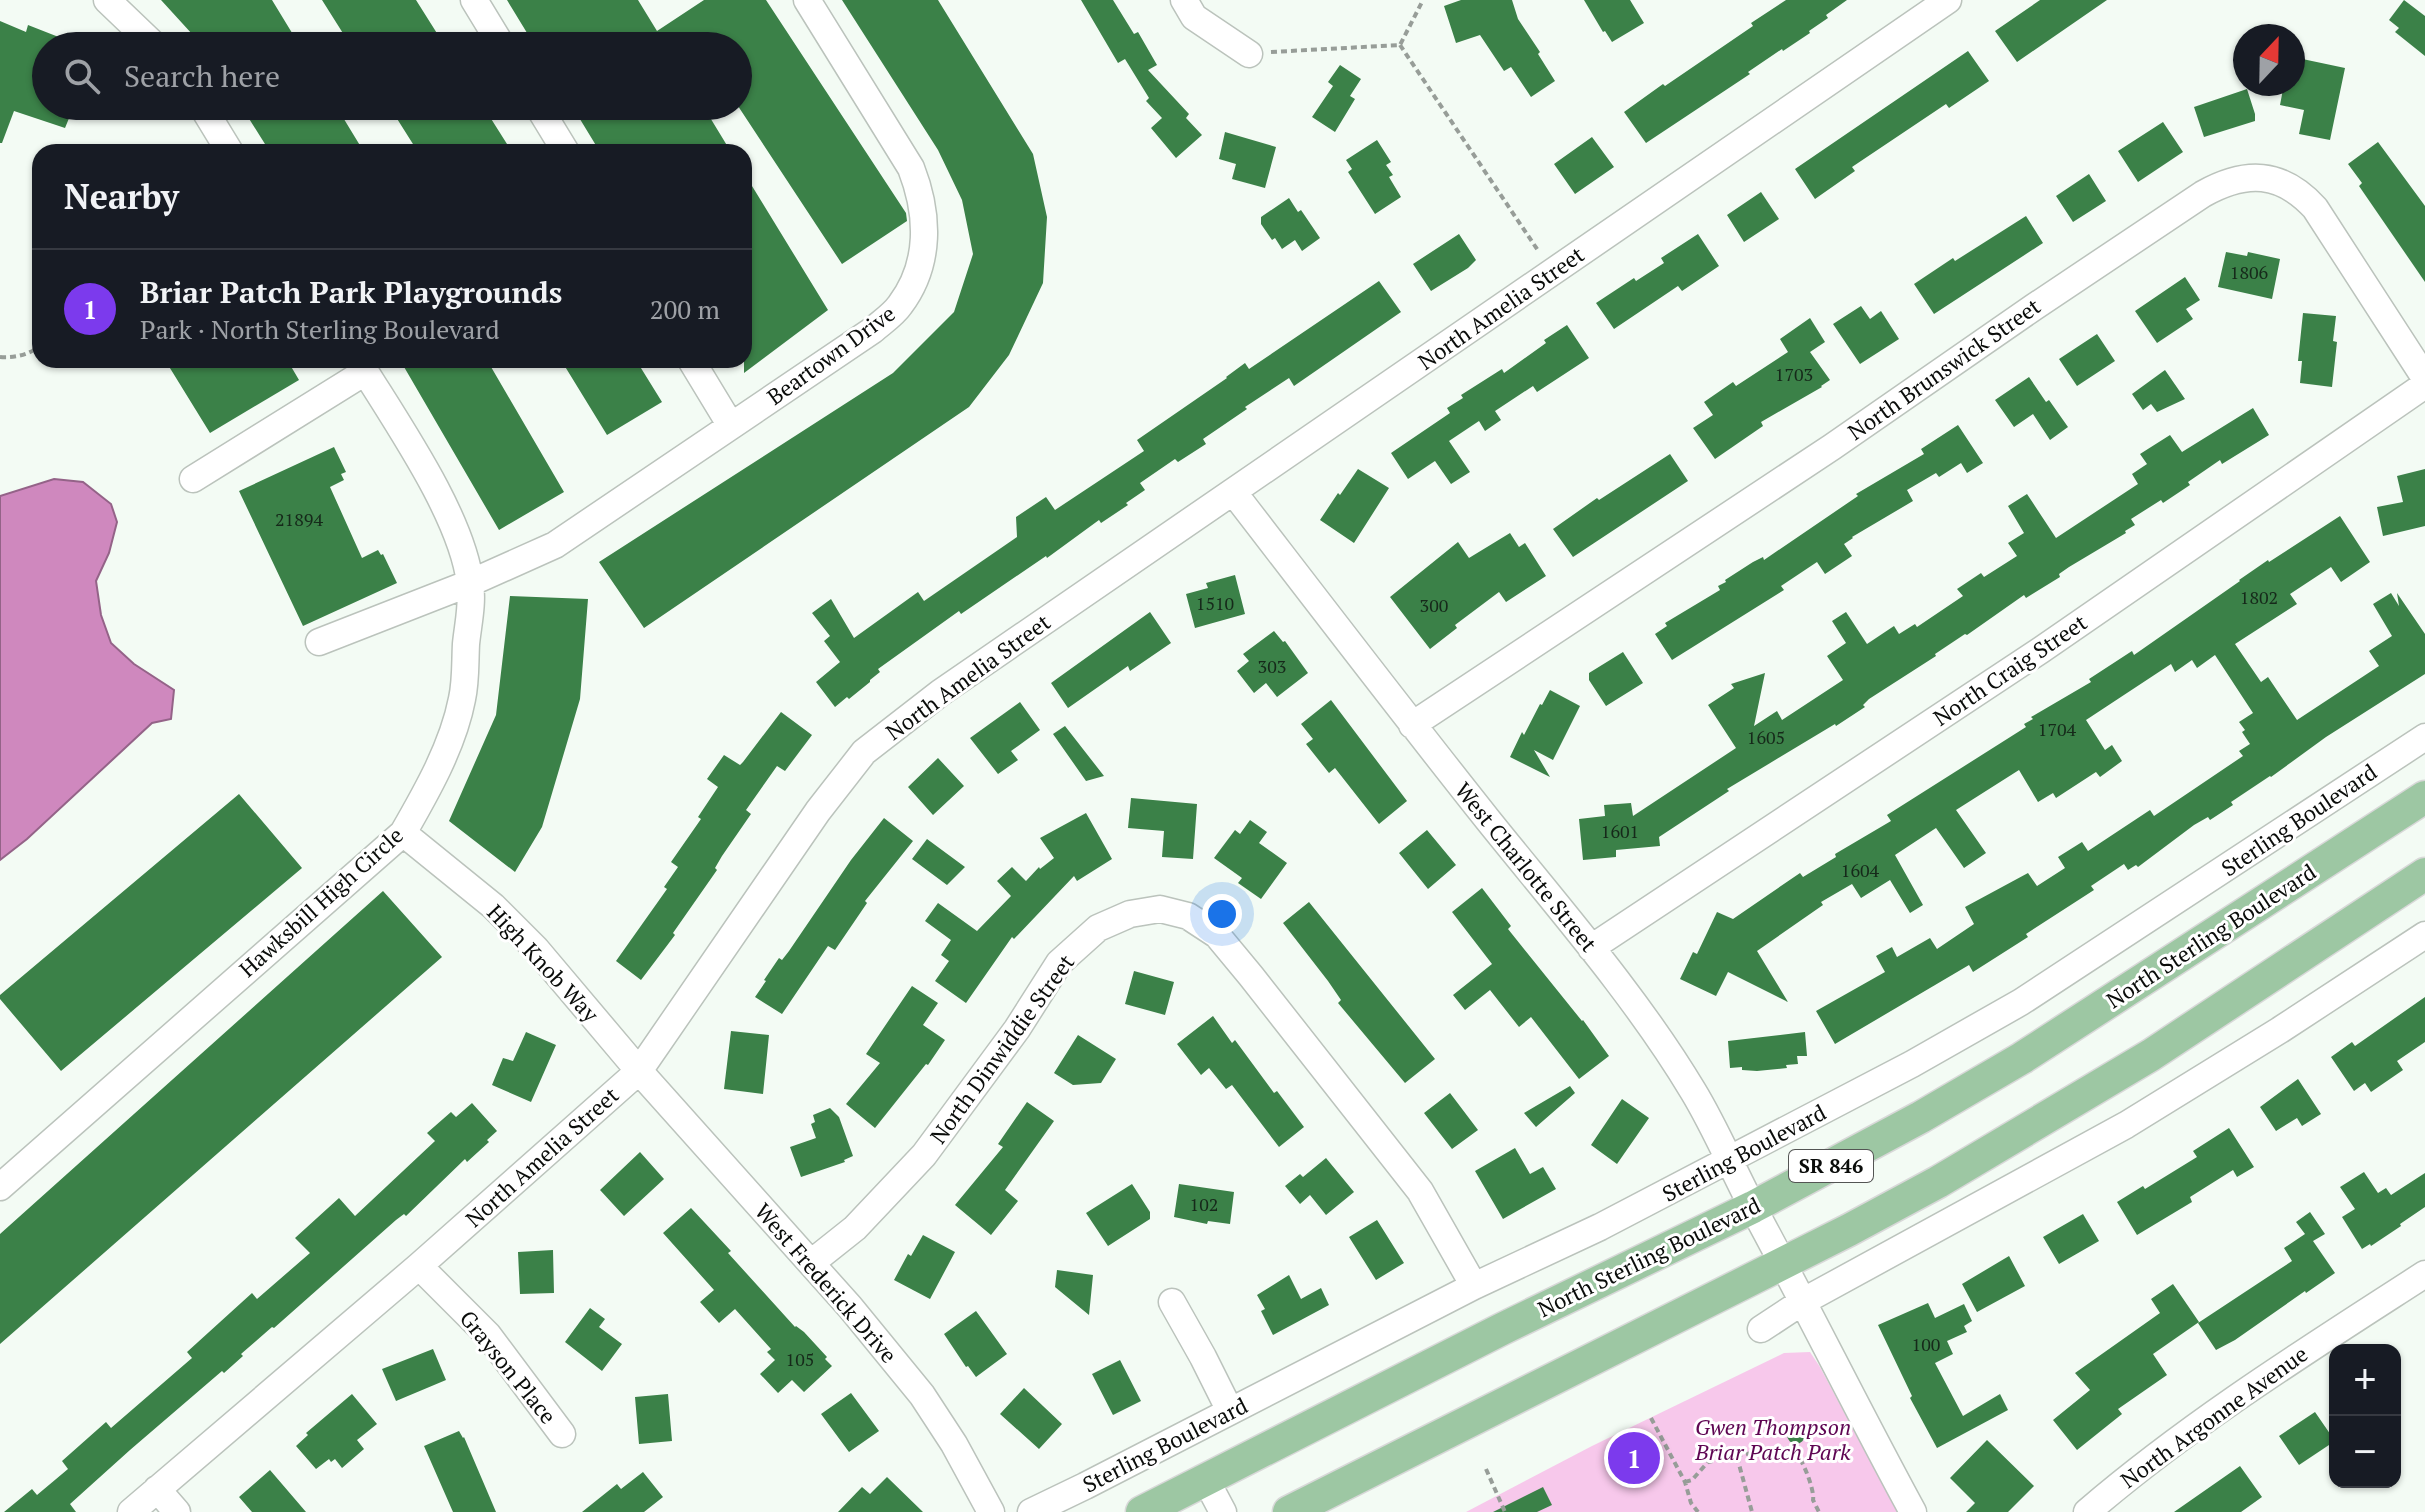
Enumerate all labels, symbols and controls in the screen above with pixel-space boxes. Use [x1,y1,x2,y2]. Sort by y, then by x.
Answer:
north arrow [2233,24,2305,96]
search box [32,32,752,120]
icon: search [60,54,104,98]
text: Search here [124,56,280,96]
text: Nearby [64,174,179,219]
street label: North Amelia Street [1412,239,1589,376]
house number: 1806 [2230,260,2269,284]
text: Briar Patch Park Playgrounds [140,272,562,312]
street label: North Brunswick Street [1842,291,2046,446]
text: 1 [83,292,97,326]
text: 200 m [650,292,720,326]
street label: Beartown Drive [761,298,900,411]
text: Park · North Sterling Boulevard [140,312,500,346]
house number: 1703 [1775,362,1813,386]
house number: 21894 [275,507,323,531]
house number: 1802 [2240,585,2278,609]
house number: 1510 [1196,591,1234,615]
house number: 300 [1420,593,1448,617]
street label: North Amelia Street [880,607,1056,746]
street label: North Craig Street [1927,607,2092,732]
house number: 303 [1258,654,1286,678]
house number: 1704 [2038,717,2077,741]
house number: 1605 [1747,725,1785,749]
street label: Sterling Boulevard [2215,757,2382,882]
street label: West Charlotte Street [1449,776,1604,957]
house number: 1601 [1601,819,1639,843]
street label: Hawksbill High Circle [233,820,409,983]
street label: North Sterling Boulevard [2100,857,2321,1014]
house number: 1604 [1841,858,1880,882]
your location [1202,894,1242,934]
street label: High Knob Way [481,898,606,1028]
street label: North Dinwiddie Street [923,948,1080,1149]
street label: North Amelia Street [459,1080,624,1233]
street label: Sterling Boulevard [1657,1097,1831,1208]
road number: SR 846 [1789,1150,1873,1182]
street label: North Sterling Boulevard [1533,1190,1765,1323]
house number: 102 [1190,1192,1218,1216]
street label: West Frederick Drive [749,1197,904,1369]
street label: Grayson Place [454,1304,563,1429]
house number: 100 [1912,1332,1940,1356]
street label: North Argonne Avenue [2115,1339,2313,1494]
map controls [2329,1344,2401,1488]
button: + [2329,1344,2401,1416]
house number: 105 [786,1347,814,1371]
street label: Sterling Boulevard [1077,1390,1252,1499]
park label: Gwen Thompson Briar Patch Park [1694,1412,1851,1466]
button: − [2329,1416,2401,1488]
pin: 1 [1608,1428,1660,1488]

